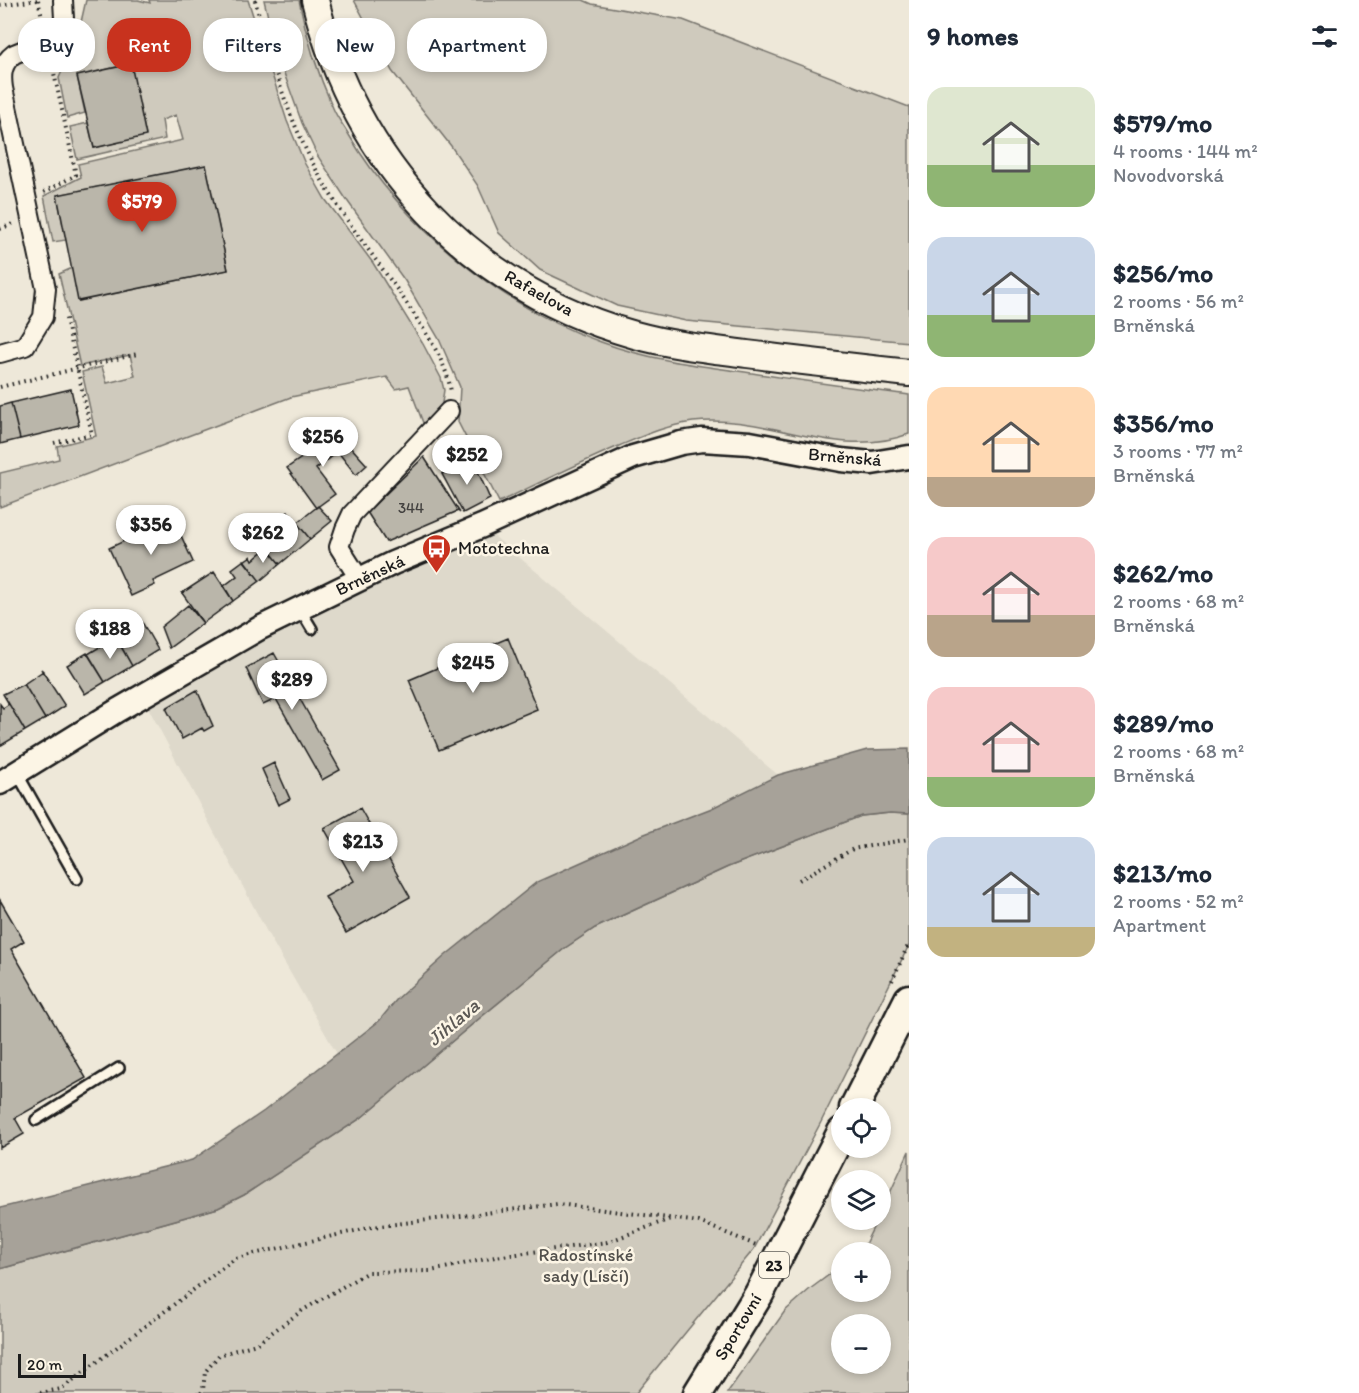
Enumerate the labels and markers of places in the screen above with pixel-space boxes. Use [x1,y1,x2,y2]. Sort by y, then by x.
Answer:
pin: $579 [106,182,178,233]
pin: $256 [287,417,359,468]
pin: $252 [431,435,503,486]
pin: $356 [115,505,187,556]
pin: $262 [227,513,299,564]
bus stop icon: Mototechna [421,532,453,574]
place label: Mototechna [458,537,550,559]
pin: $188 [74,609,146,660]
pin: $245 [437,643,509,694]
pin: $289 [256,660,328,711]
pin: $213 [327,822,399,873]

